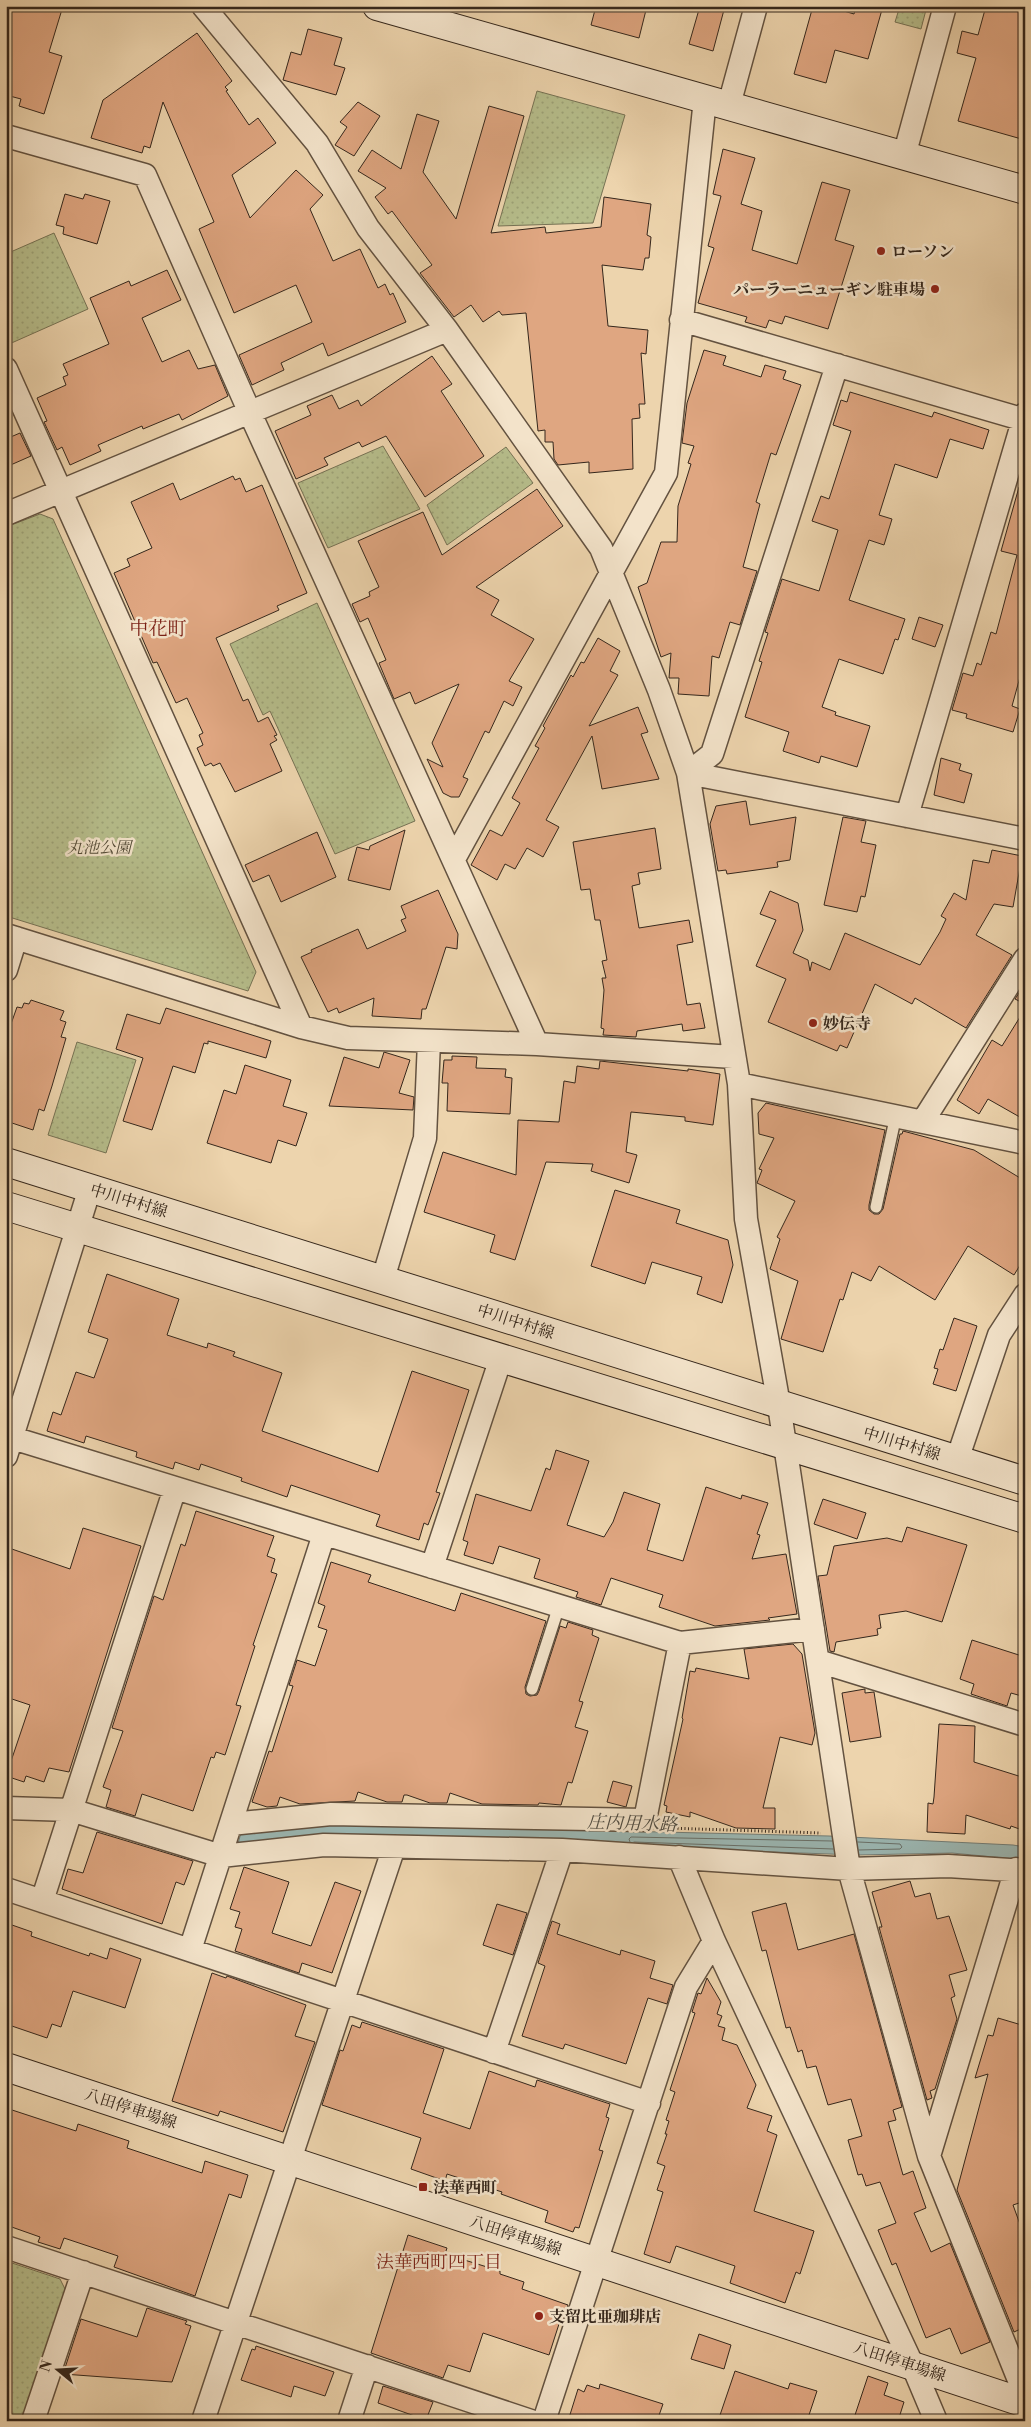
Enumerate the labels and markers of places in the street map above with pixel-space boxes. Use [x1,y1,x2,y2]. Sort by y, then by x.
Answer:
place label: ローソン [891,242,954,262]
marker: ローソン [875,245,887,257]
place label: パーラーニューギン駐車場 [733,280,925,300]
marker: パーラーニューギン駐車場 [929,283,941,295]
place label: 妙伝寺 [823,1014,871,1034]
marker: 妙伝寺 [807,1017,819,1029]
place label: 法華西町 [433,2178,497,2198]
marker: 法華西町 [417,2181,429,2193]
place label: 支留比亜珈琲店 [549,2307,661,2327]
marker: 支留比亜珈琲店 [533,2310,545,2322]

